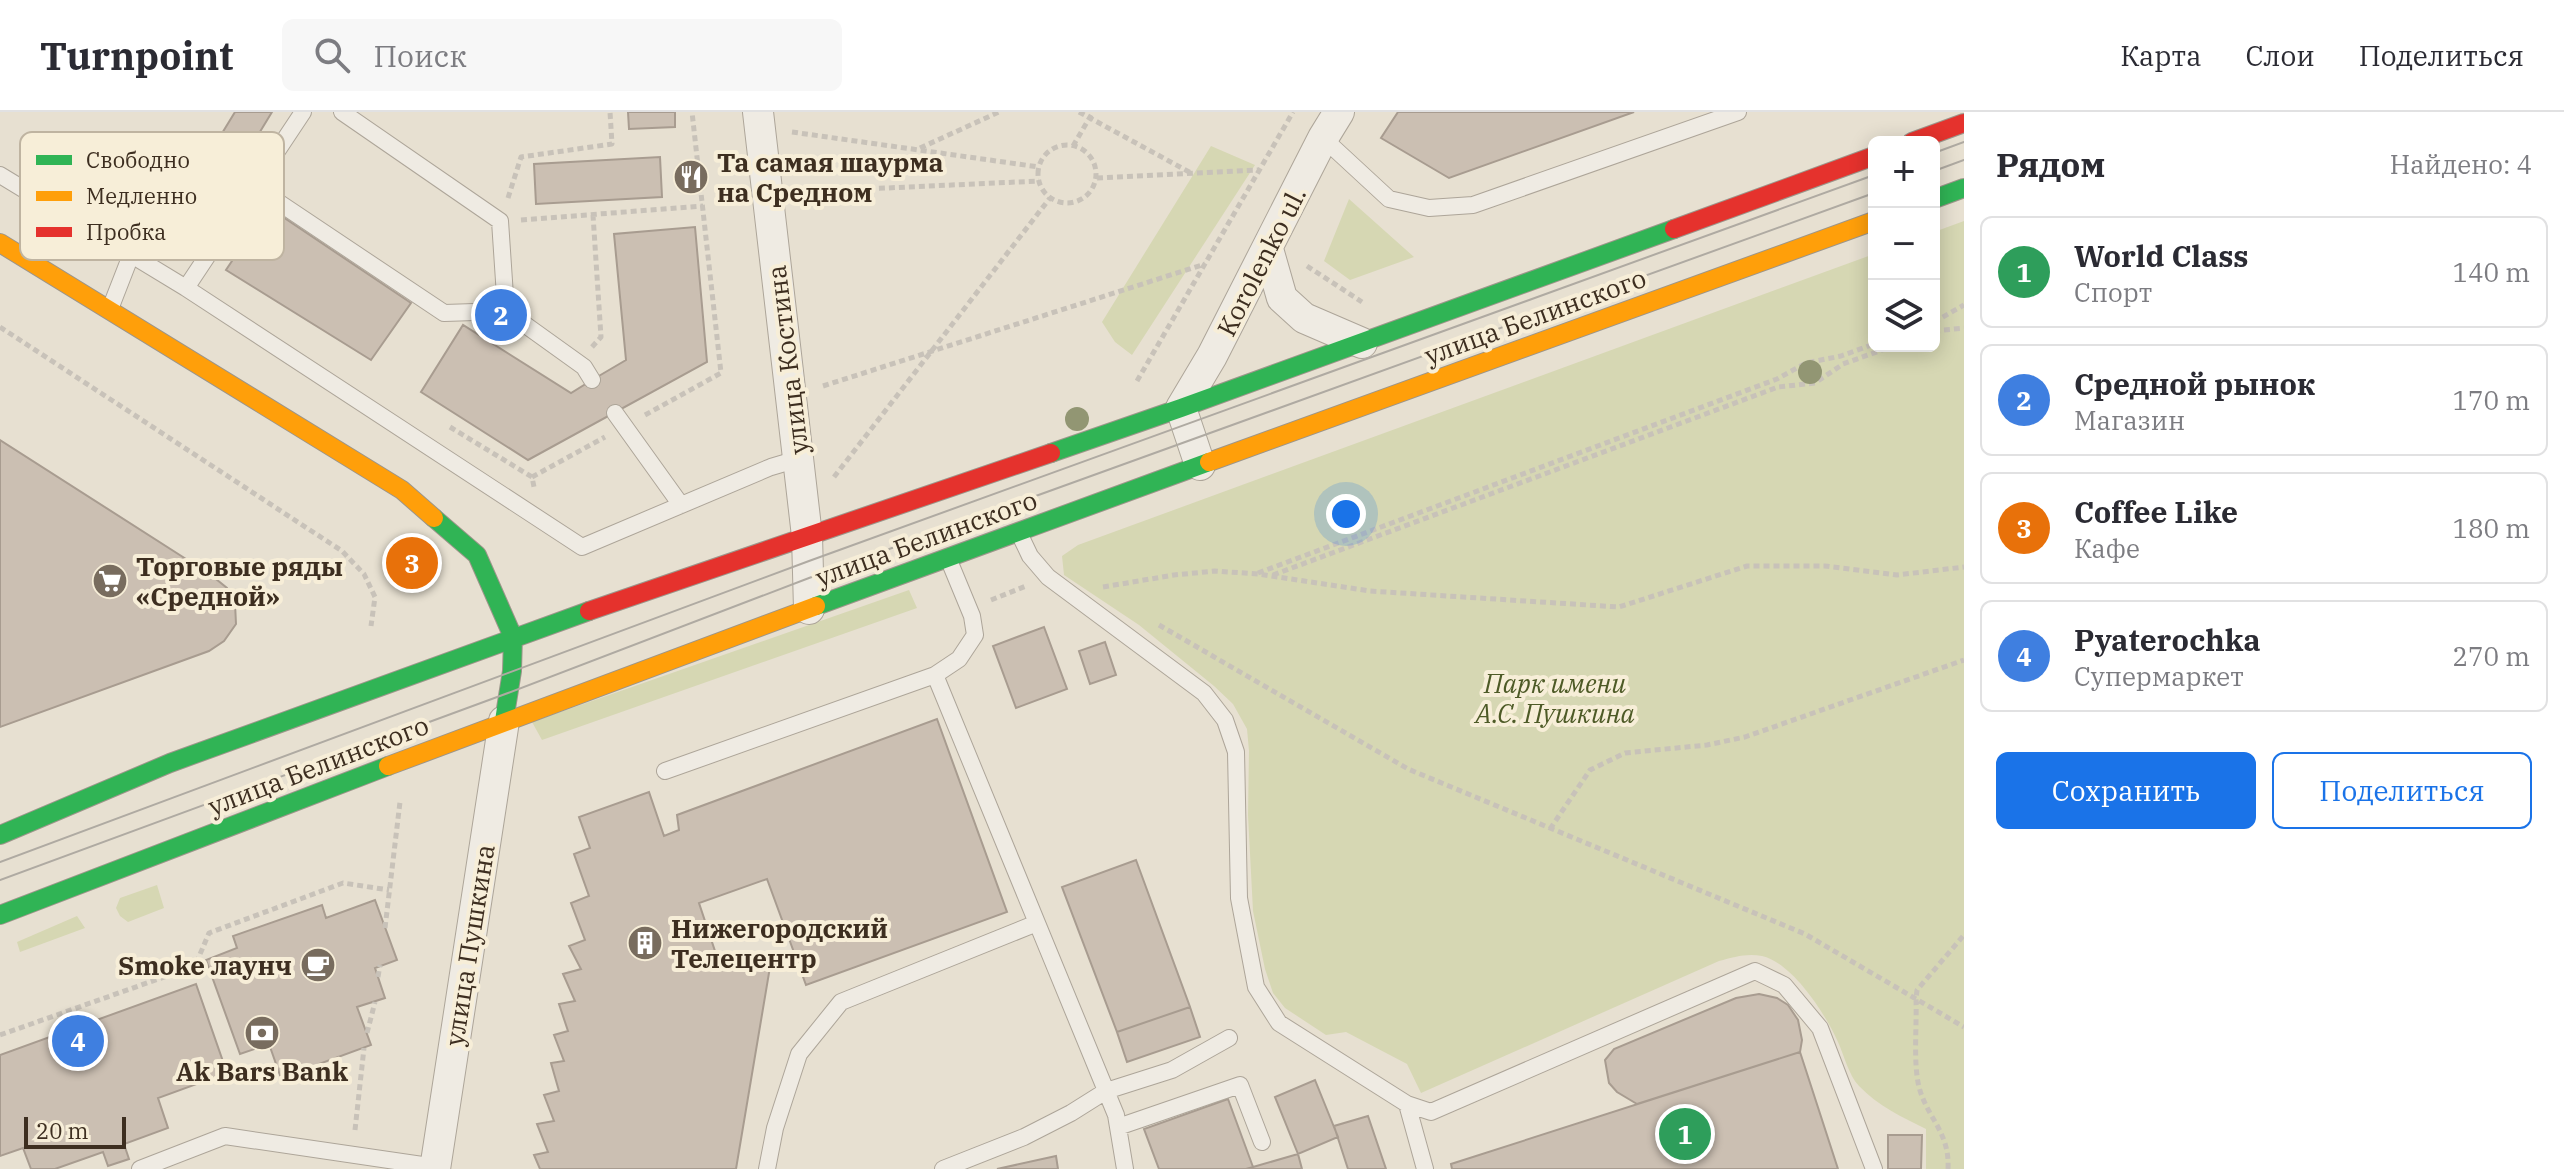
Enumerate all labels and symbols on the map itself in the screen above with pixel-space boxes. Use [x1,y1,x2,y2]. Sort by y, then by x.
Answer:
legend [20,132,284,260]
text: Свободно [86,145,190,174]
place label: Та самая шаурма на Средном [717,145,944,209]
restaurant icon: Та самая шаурма на Средном [672,158,710,196]
street label: Korolenko ul. [1209,180,1313,342]
text: Медленно [86,181,197,210]
text: Пробка [86,217,166,246]
street label: улица Белинского [1419,260,1651,372]
street label: улица Костина [759,263,815,457]
pin: 2 [475,285,527,345]
street label: улица Белинского [810,482,1042,594]
your location [1326,494,1366,534]
pin: 3 [386,533,438,593]
place label: Торговые ряды «Средной» [136,549,343,613]
supermarket icon: Торговые ряды «Средной» [91,562,129,600]
park label: Парк имени А.С. Пушкина [1473,666,1635,730]
street label: улица Белинского [203,707,433,823]
street label: улица Пушкина [436,842,502,1048]
place label: Нижегородский Телецентр [671,911,888,975]
building icon: Нижегородский Телецентр [626,924,664,962]
cafe icon: Smoke лаунч [299,946,337,984]
place label: Smoke лаунч [118,948,292,982]
pin: 4 [52,1011,104,1071]
bank icon: Ak Bars Bank [243,1014,281,1052]
place label: Ak Bars Bank [176,1054,349,1088]
pin: 1 [1659,1104,1711,1164]
scale bar [24,1113,126,1149]

